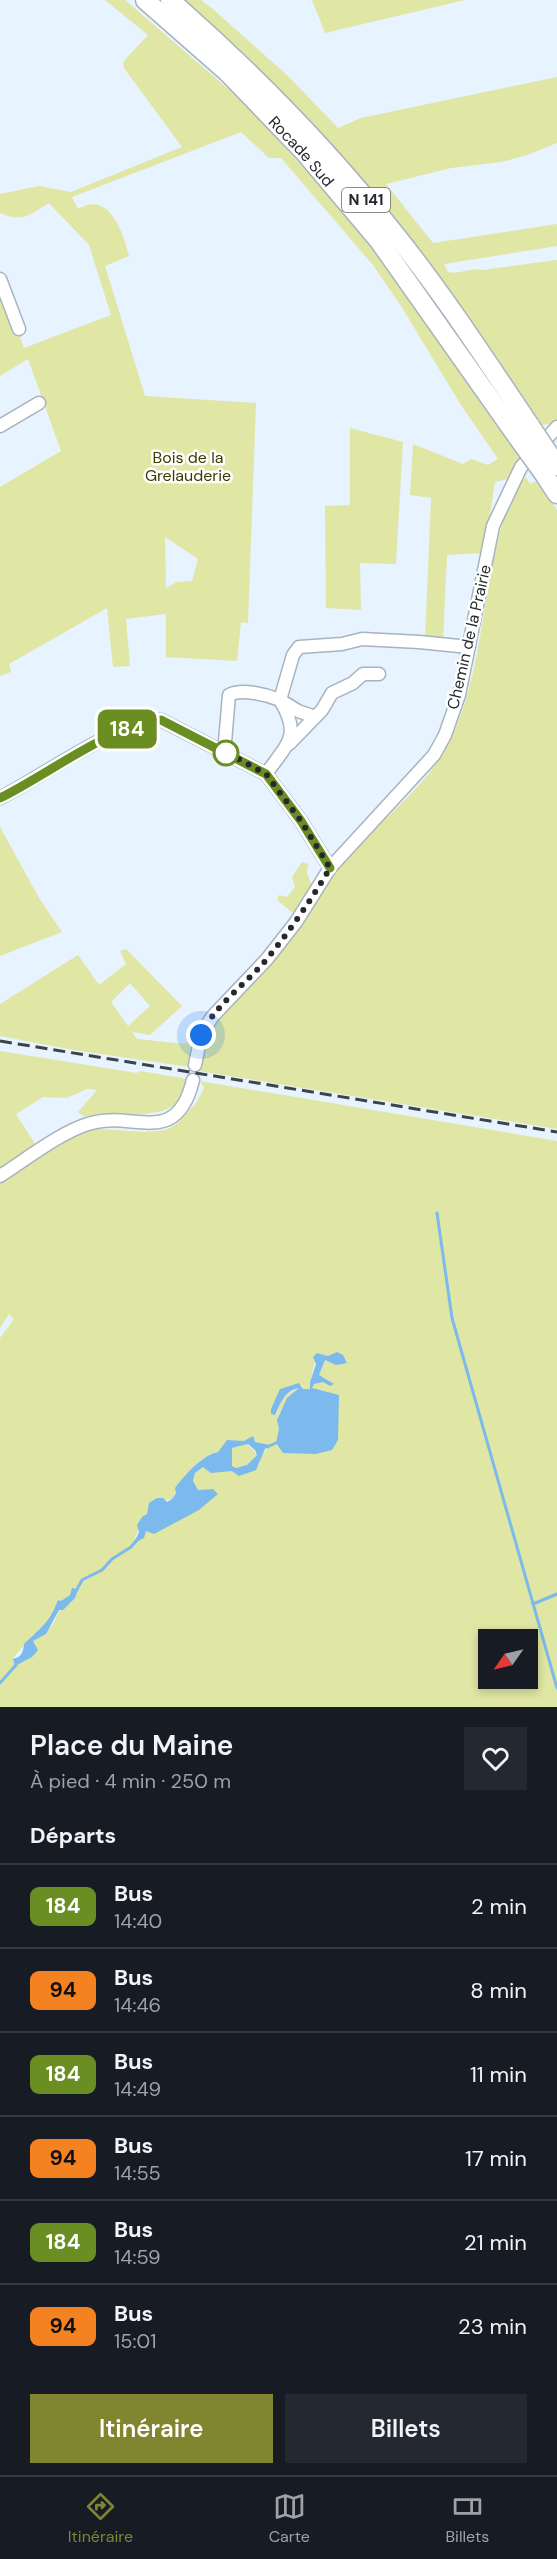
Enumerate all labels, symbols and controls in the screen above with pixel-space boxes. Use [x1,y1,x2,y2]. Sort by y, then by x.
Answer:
street label: Rocade Sud [264,111,339,191]
road number: N 141 [342,188,390,212]
park label: Bois de la Grelauderie [145,447,231,486]
street label: Chemin de la Prairie [442,563,496,711]
line badge: 184 [92,710,162,748]
text: 184 [110,715,144,743]
unlabelled marker [213,740,239,766]
your location [186,1020,216,1050]
north arrow [478,1629,538,1689]
map controls [478,1629,538,1689]
text: Place du Maine [30,1727,233,1764]
button: heart [464,1727,527,1790]
text: À pied · 4 min · 250 m [30,1768,231,1794]
text: Départs [30,1821,116,1850]
text: Bus [114,1879,153,1908]
text: 184 [46,1892,80,1920]
text: 2 min [471,1892,527,1921]
text: 14:40 [114,1908,162,1934]
text: Bus [114,1963,153,1992]
text: 94 [50,1976,77,2004]
text: 8 min [470,1976,527,2005]
text: 14:46 [114,1992,161,2018]
text: Bus [114,2047,153,2076]
text: 184 [46,2060,80,2088]
text: 11 min [470,2060,527,2089]
text: 14:49 [114,2076,161,2102]
text: Bus [114,2131,153,2160]
text: 94 [50,2144,77,2172]
text: 17 min [465,2144,527,2173]
text: 14:55 [114,2160,161,2186]
text: Bus [114,2215,153,2244]
text: 184 [46,2228,80,2256]
text: 21 min [464,2228,527,2257]
text: 14:59 [114,2244,161,2270]
text: Bus [114,2299,153,2328]
text: 94 [50,2312,77,2340]
text: 23 min [458,2312,527,2341]
text: 15:01 [114,2328,156,2354]
button: Itinéraire [30,2394,273,2463]
button: Billets [285,2394,527,2463]
tab: Itinéraire [68,2490,133,2547]
tab: Carte [269,2490,310,2547]
tab: Billets [445,2490,489,2547]

